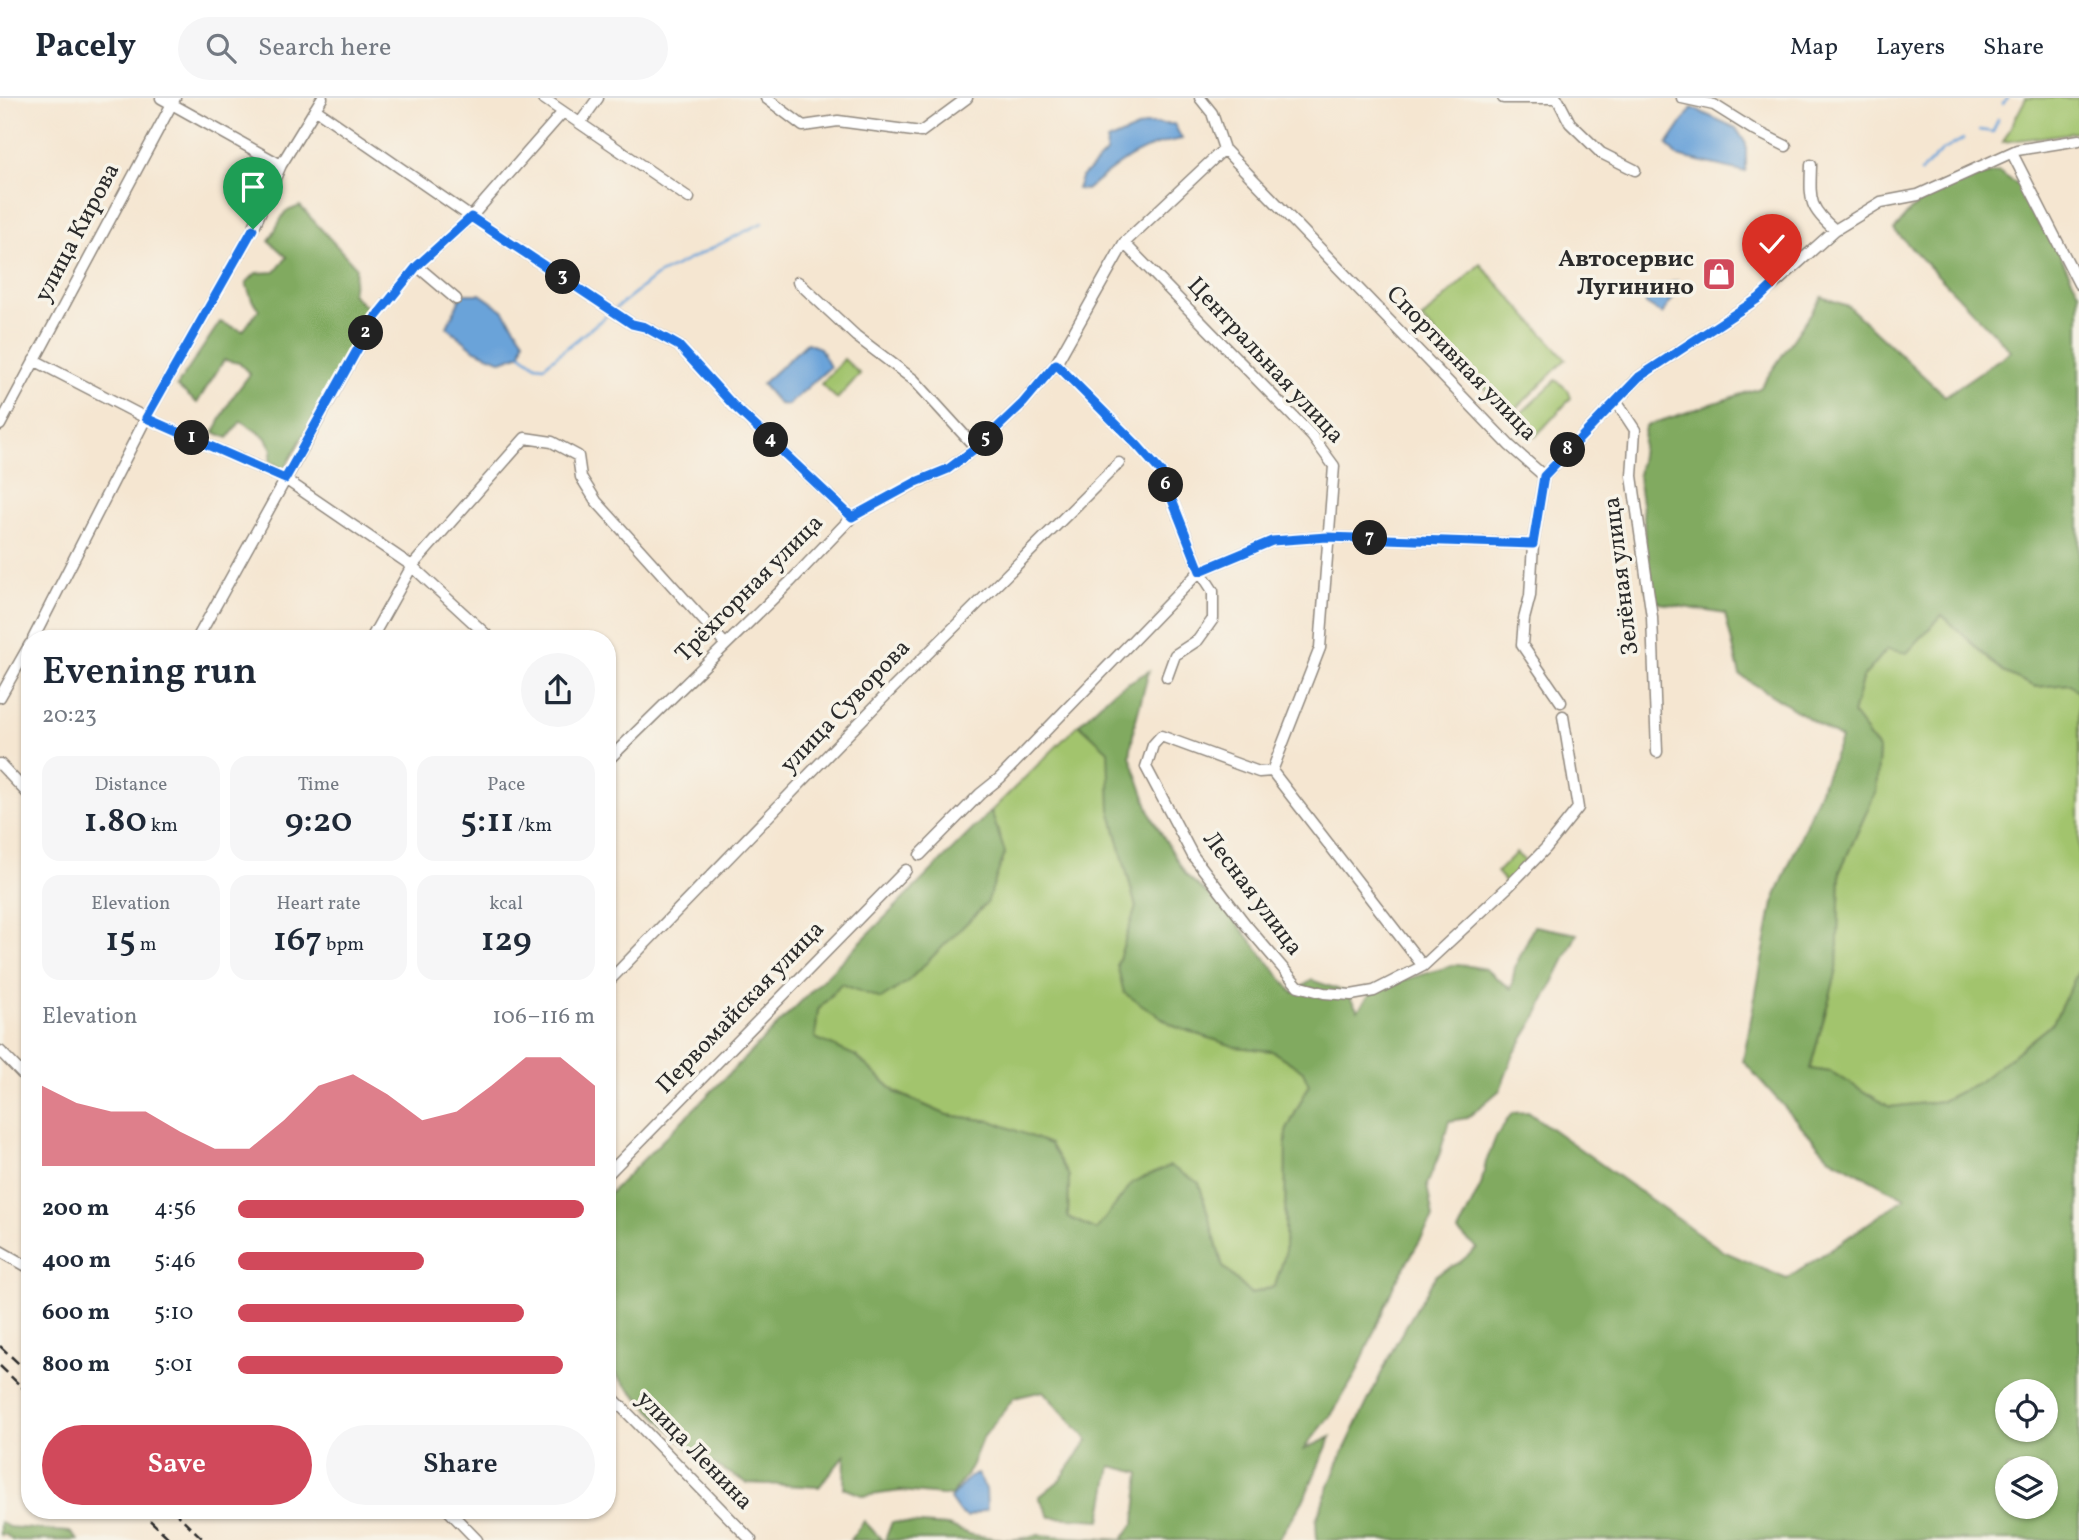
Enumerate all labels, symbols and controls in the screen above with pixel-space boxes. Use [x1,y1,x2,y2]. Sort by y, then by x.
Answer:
search box [178,17,668,80]
text: Pacely [35,25,136,71]
icon: search [202,29,240,67]
text: Search here [258,30,391,66]
text: Map [1790,31,1838,65]
text: Layers [1876,31,1945,65]
text: Share [1983,31,2044,65]
street label: улица Кирова [27,157,129,309]
pin [223,157,283,229]
icon: arrive [234,168,272,206]
pin [1742,214,1802,286]
icon: check [1753,225,1791,263]
place label: Автосервис Лугинино [1558,243,1694,305]
shop icon: Автосервис Лугинино [1700,255,1738,293]
pin: 3 [546,260,580,294]
text: 3 [558,263,567,289]
street label: Центральная улица [1178,270,1352,452]
street label: Спортивная улица [1378,279,1544,449]
pin: 2 [348,316,384,350]
text: 2 [361,319,370,345]
pin: 1 [174,420,210,456]
pin: 4 [754,422,788,458]
pin: 5 [968,422,1004,456]
text: 1 [188,424,195,450]
text: 5 [981,425,990,451]
text: 4 [765,426,776,452]
pin: 8 [1550,432,1586,468]
text: 8 [1562,436,1573,462]
pin: 6 [1148,468,1184,502]
text: 6 [1160,471,1171,497]
street label: Зелёная улица [1595,495,1649,657]
street label: Трёхгорная улица [668,507,832,671]
pin: 7 [1352,520,1388,556]
text: 7 [1365,524,1374,550]
street label: улица Суворова [773,632,919,782]
text: Evening run [42,647,257,700]
button: share [521,653,595,727]
text: 20:23 [42,700,97,732]
text: Distance [94,772,167,798]
text: Time [298,772,339,798]
text: Pace [487,772,525,798]
text: 1.80 [84,798,147,846]
text: 9:20 [285,798,352,846]
text: 5:11 [460,798,514,846]
text: km [147,813,178,839]
text: /km [514,813,552,839]
street label: Лесная улица [1194,825,1310,963]
text: Elevation [91,891,170,917]
text: Heart rate [277,891,360,917]
text: kcal [489,891,523,917]
street label: Первомайская улица [649,914,833,1102]
text: 15 [105,917,136,965]
text: 167 [273,917,322,965]
text: 129 [481,917,532,965]
text: m [136,932,156,958]
text: bpm [322,932,364,958]
text: Elevation [42,1001,138,1033]
text: 106–116 m [492,1001,595,1033]
text: 200 m [42,1193,109,1225]
text: 4:56 [154,1193,196,1225]
text: 400 m [42,1245,111,1277]
text: 5:46 [154,1245,196,1277]
text: 600 m [42,1297,110,1329]
text: 5:10 [154,1297,193,1329]
text: 800 m [42,1349,110,1381]
text: 5:01 [154,1349,193,1381]
map controls [1995,1379,2058,1519]
button: locate [1995,1379,2058,1442]
street label: улица Ленина [628,1383,760,1519]
button: Save [42,1425,312,1505]
button: Share [326,1425,595,1505]
button: layers [1995,1456,2058,1519]

